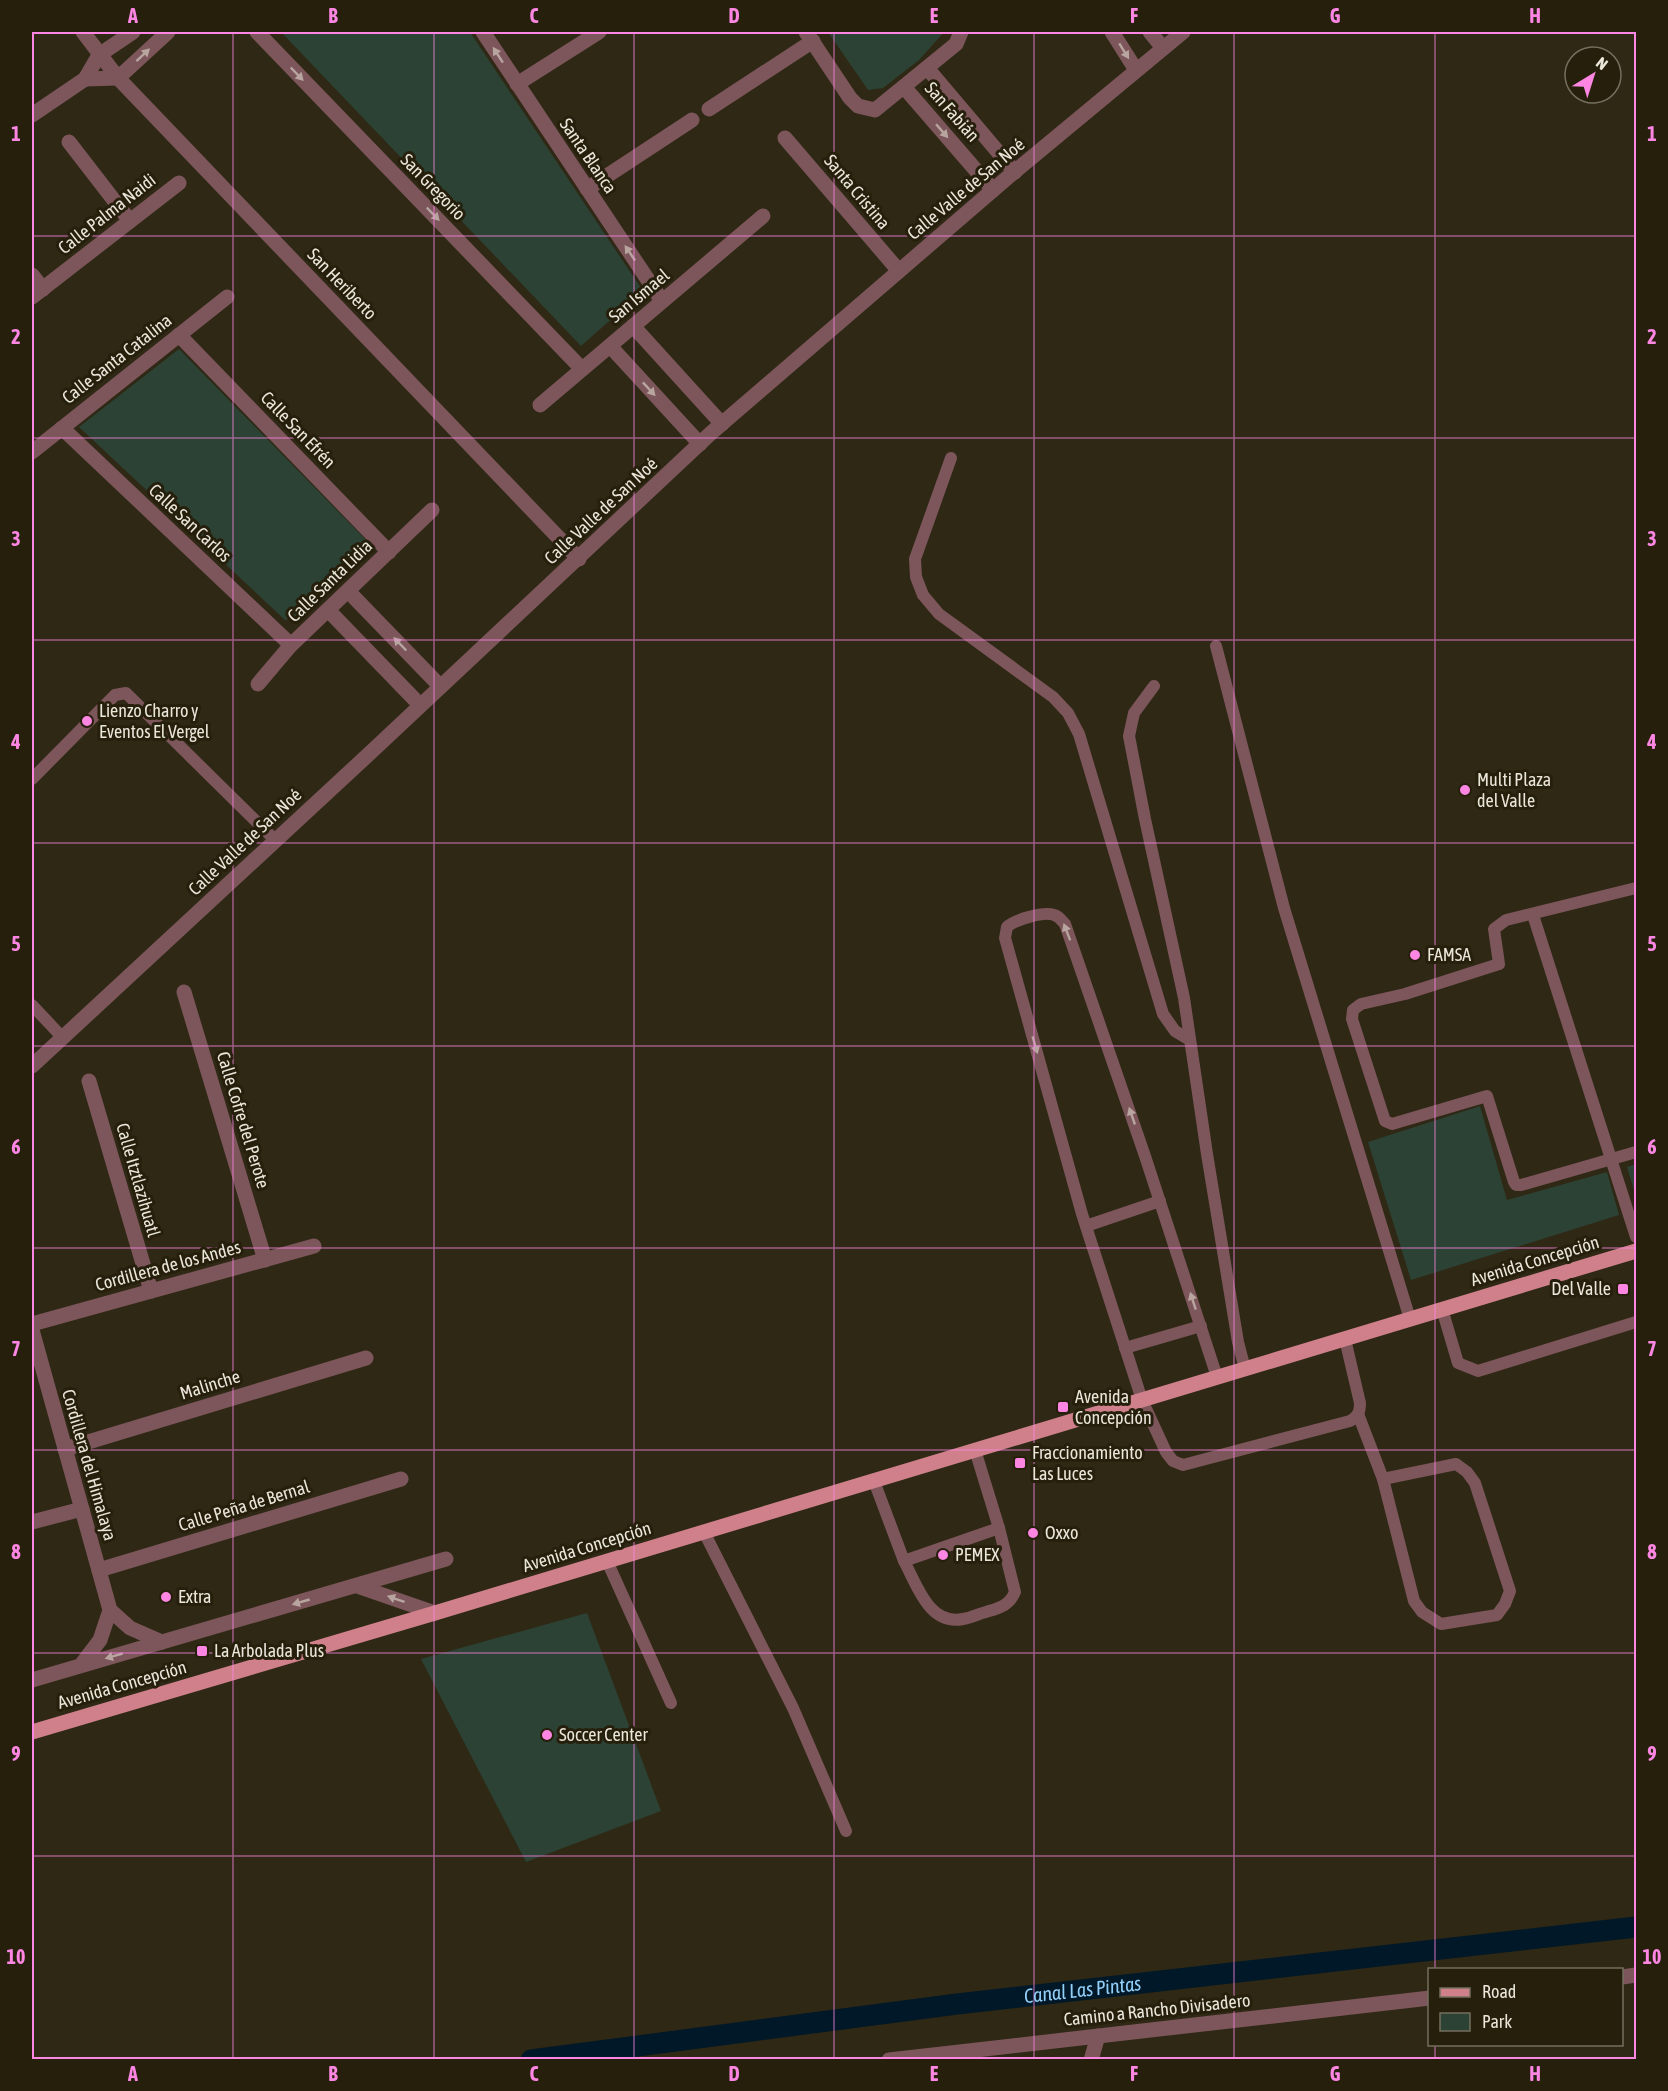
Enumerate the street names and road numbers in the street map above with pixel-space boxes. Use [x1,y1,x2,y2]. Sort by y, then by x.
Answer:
street label: San Fabián [921,78,984,146]
street label: Santa Blanca [556,114,621,197]
street label: Calle Valle de San Noé [903,133,1029,244]
street label: San Gregorio [397,149,470,224]
street label: Santa Cristina [820,150,895,233]
street label: Calle Palma Naidi [54,169,160,258]
street label: San Heriberto [303,244,381,324]
street label: San Ismael [604,264,673,327]
street label: Calle Santa Catalina [58,309,176,408]
street label: Calle San Efrén [257,387,340,472]
street label: Calle Valle de San Noé [540,453,661,568]
street label: Calle San Carlos [145,479,236,566]
street label: Calle Santa Lidia [283,535,376,626]
street label: Calle Valle de San Noé [184,784,305,899]
street label: Calle Cofre del Perote [213,1049,274,1191]
street label: Calle Itztlazihuatl [112,1121,165,1239]
street label: Avenida Concepción [1468,1231,1602,1290]
street label: Cordillera de los Andes [93,1236,243,1295]
street label: Malinche [177,1365,242,1404]
street label: Cordillera del Himalaya [58,1387,121,1543]
street label: Calle Peña de Bernal [176,1476,312,1535]
street label: Avenida Concepción [520,1517,654,1576]
street label: Avenida Concepción [55,1656,189,1713]
street label: Camino a Rancho Divisadero [1063,1989,1251,2030]

